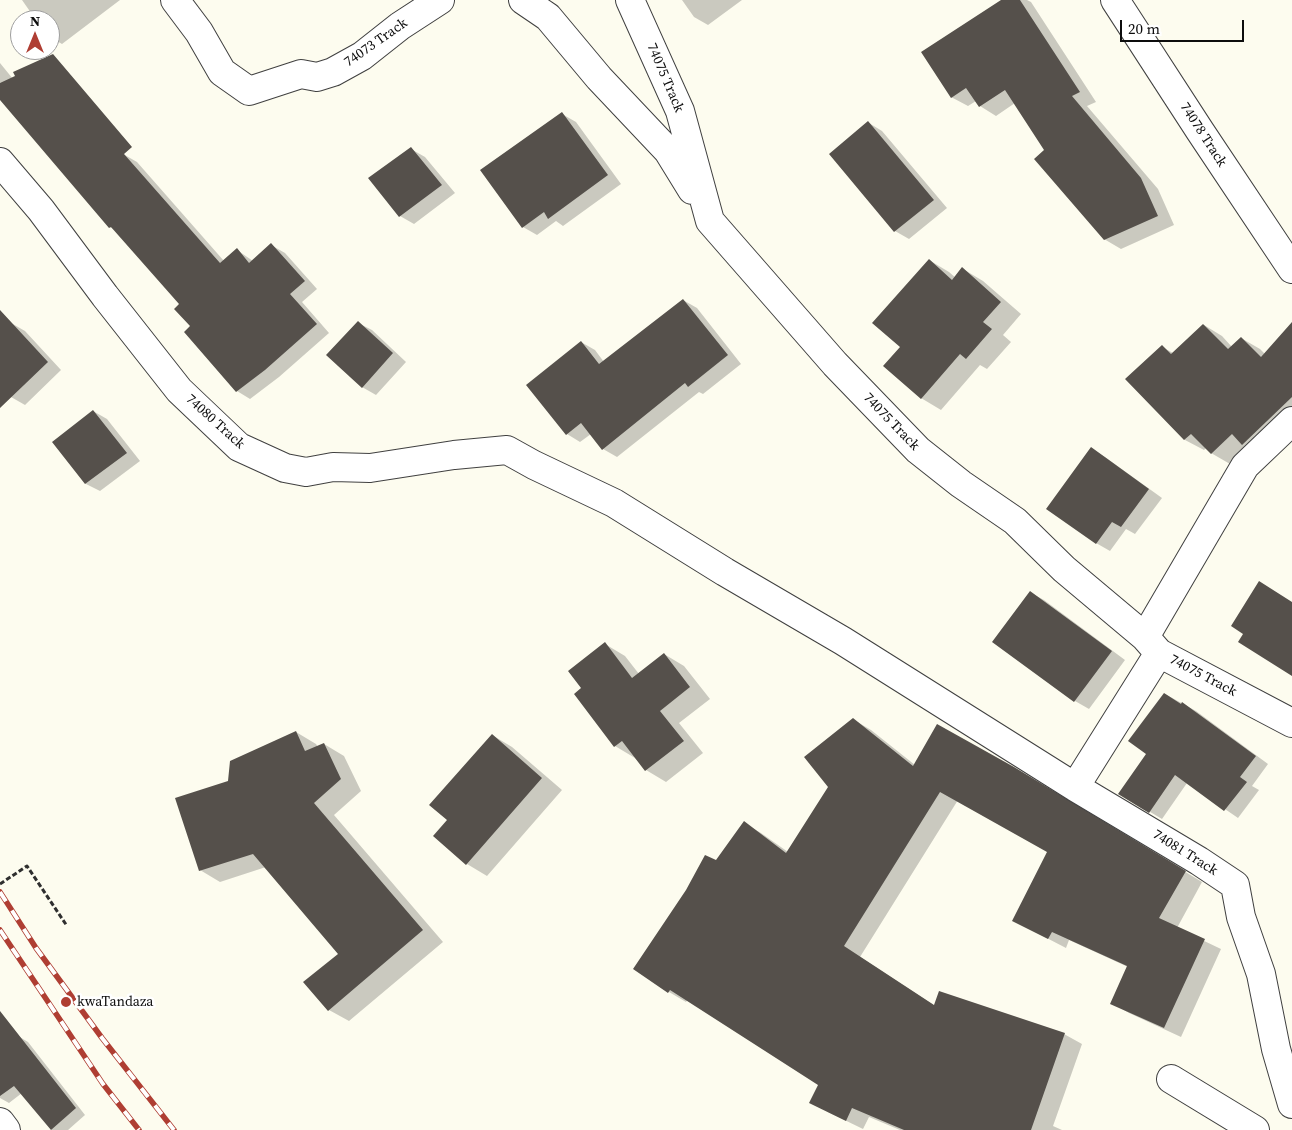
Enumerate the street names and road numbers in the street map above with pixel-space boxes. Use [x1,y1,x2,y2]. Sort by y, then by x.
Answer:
street label: 74073 Track [341,15,411,71]
street label: 74075 Track [643,41,687,115]
street label: 74078 Track [1176,100,1230,170]
street label: 74075 Track [859,390,923,454]
street label: 74080 Track [182,391,248,453]
street label: 74075 Track [1167,651,1239,701]
street label: 74081 Track [1149,826,1221,880]

